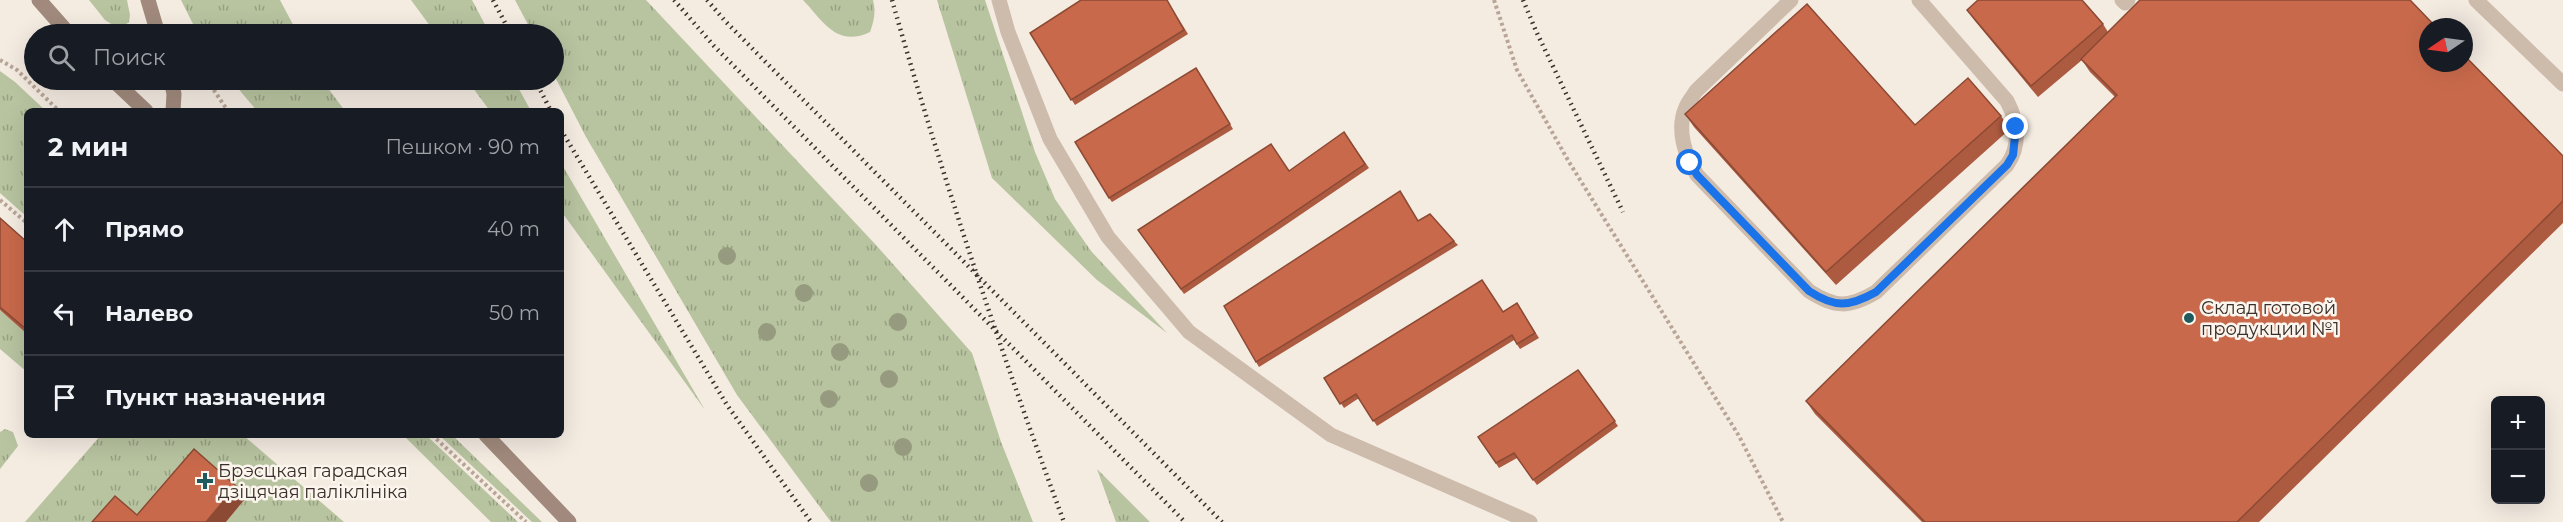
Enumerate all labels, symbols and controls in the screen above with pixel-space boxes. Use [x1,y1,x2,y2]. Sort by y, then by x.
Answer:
north arrow [2419,18,2473,72]
search box [24,24,564,90]
icon: search [45,41,78,74]
text: Поиск [93,44,165,71]
route end [2002,113,2028,139]
text: 2 мин [48,131,128,163]
text: Пешком · 90 m [385,135,540,159]
route start [1676,149,1702,175]
icon: ahead [48,213,81,246]
text: Прямо [105,216,184,243]
text: 40 m [487,217,540,241]
icon: left [48,297,81,330]
place label: Склад готовой продукции №1 [2201,297,2340,340]
text: Налево [105,300,193,327]
text: 50 m [489,301,540,325]
marker: Склад готовой продукции №1 [2182,311,2196,325]
icon: arrive [48,381,81,414]
text: Пункт назначения [105,384,326,411]
map controls [2491,396,2545,504]
button: + [2491,396,2545,450]
button: − [2491,450,2545,504]
place label: Брэсцкая гарадская дзіцячая паліклініка [218,460,408,503]
marker: Брэсцкая гарадская дзіцячая паліклініка [196,472,214,490]

